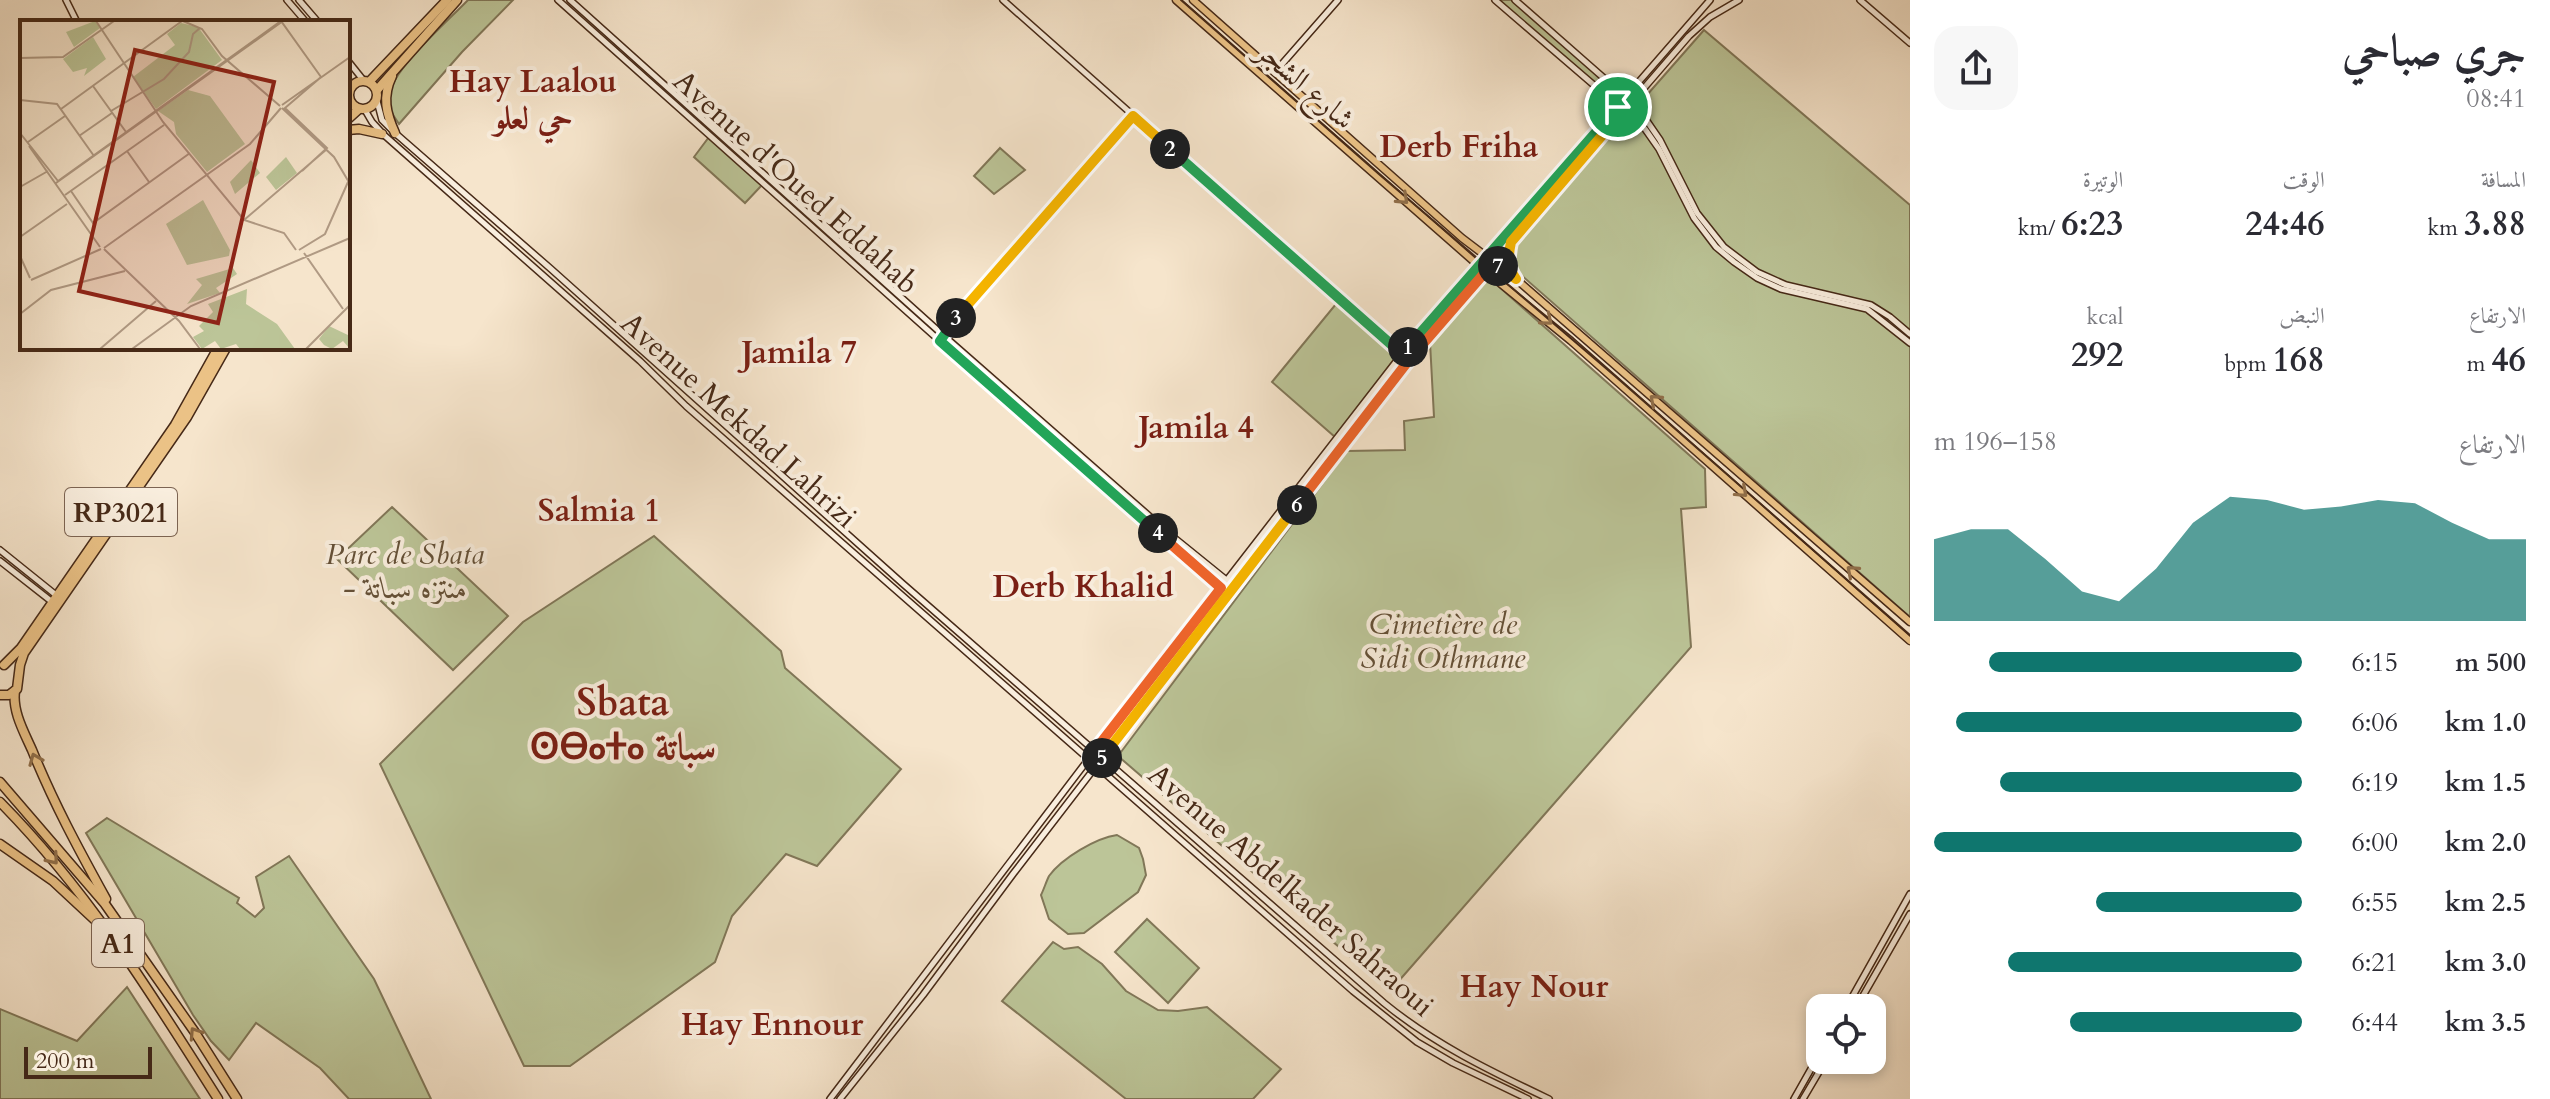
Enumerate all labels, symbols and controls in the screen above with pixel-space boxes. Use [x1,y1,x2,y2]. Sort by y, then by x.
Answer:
inset map [20,20,350,350]
text: جري صباحي [2342,21,2526,81]
button: share [1934,26,2018,110]
street label: شارع الشجر [1243,29,1363,142]
district label: Hay Laalou حي لعلو [449,60,617,144]
street label: Avenue d'Oued Eddahab [664,61,927,304]
pin [1584,73,1652,141]
text: 08:41 [2466,81,2526,116]
icon: arrive [1596,85,1640,129]
district label: Derb Friha [1380,125,1539,169]
pin: 2 [1150,129,1190,169]
text: 2 [1164,134,1176,164]
text: الوتيرة [2083,165,2123,195]
text: الوقت [2283,165,2325,195]
text: المسافة [2481,165,2526,195]
one-way arrow [1394,190,1408,205]
text: 6:23 [2061,201,2123,247]
text: 24:46 [2245,201,2325,247]
text: 3.88 [2464,201,2526,247]
text: /km [2018,213,2061,243]
text: km [2428,213,2464,243]
pin: 7 [1478,246,1518,286]
text: 7 [1492,251,1504,281]
pin: 3 [936,298,976,338]
text: النبض [2279,301,2325,331]
text: الارتفاع [2469,301,2526,331]
text: kcal [2086,302,2123,332]
street label: Avenue Mekdad Lahrizi [612,303,866,538]
text: 3 [950,303,962,333]
one-way arrow [1537,310,1552,325]
pin: 1 [1388,327,1428,367]
district label: Jamila 7 [737,331,857,375]
text: 1 [1402,332,1414,362]
text: 292 [2071,332,2123,378]
text: 168 [2272,337,2325,383]
text: 46 [2491,337,2526,383]
text: bpm [2224,349,2272,379]
text: m [2467,349,2491,379]
one-way arrow [1650,395,1665,410]
district label: Jamila 4 [1134,406,1254,450]
text: 158–196 m [1934,424,2057,459]
text: الارتفاع [2459,427,2526,462]
one-way arrow [1732,482,1747,497]
pin: 6 [1277,485,1317,525]
road number: RP3021 [65,488,177,536]
district label: Salmia 1 [538,489,660,533]
text: 6 [1291,490,1303,520]
pin: 4 [1138,513,1178,553]
text: 4 [1152,518,1164,548]
park label: Parc de Sbata - منتزه سباتة [326,534,484,609]
district label: Derb Khalid [992,565,1174,609]
one-way arrow [1846,566,1861,580]
park label: Cimetière de Sidi Othmane [1361,604,1526,679]
text: 6:15 [2351,645,2398,680]
text: 500 m [2455,645,2526,680]
district label: Sbata ⵙⴱⴰⵜⴰ سباتة [530,677,716,773]
text: 6:06 [2351,705,2398,740]
text: 1.0 km [2445,705,2526,740]
pin: 5 [1082,738,1122,778]
text: 5 [1096,743,1108,773]
one-way arrow [28,753,45,767]
street label: Avenue Abdelkader Sahraoui [1139,754,1443,1026]
text: 6:19 [2351,765,2398,800]
text: 1.5 km [2445,765,2526,800]
text: 6:00 [2351,825,2398,860]
text: 2.0 km [2445,825,2526,860]
one-way arrow [43,850,58,864]
text: 6:55 [2351,885,2398,920]
text: 2.5 km [2445,885,2526,920]
road number: A1 [92,919,144,967]
text: 6:21 [2351,945,2398,980]
text: 3.0 km [2445,945,2526,980]
district label: Hay Nour [1460,965,1609,1009]
map controls [1806,994,1886,1074]
button: locate [1806,994,1886,1074]
district label: Hay Ennour [681,1003,864,1047]
text: 6:44 [2351,1005,2398,1040]
text: 3.5 km [2445,1005,2526,1040]
one-way arrow [190,1027,205,1042]
scale bar [24,1043,152,1079]
text: 200 m [36,1046,94,1076]

